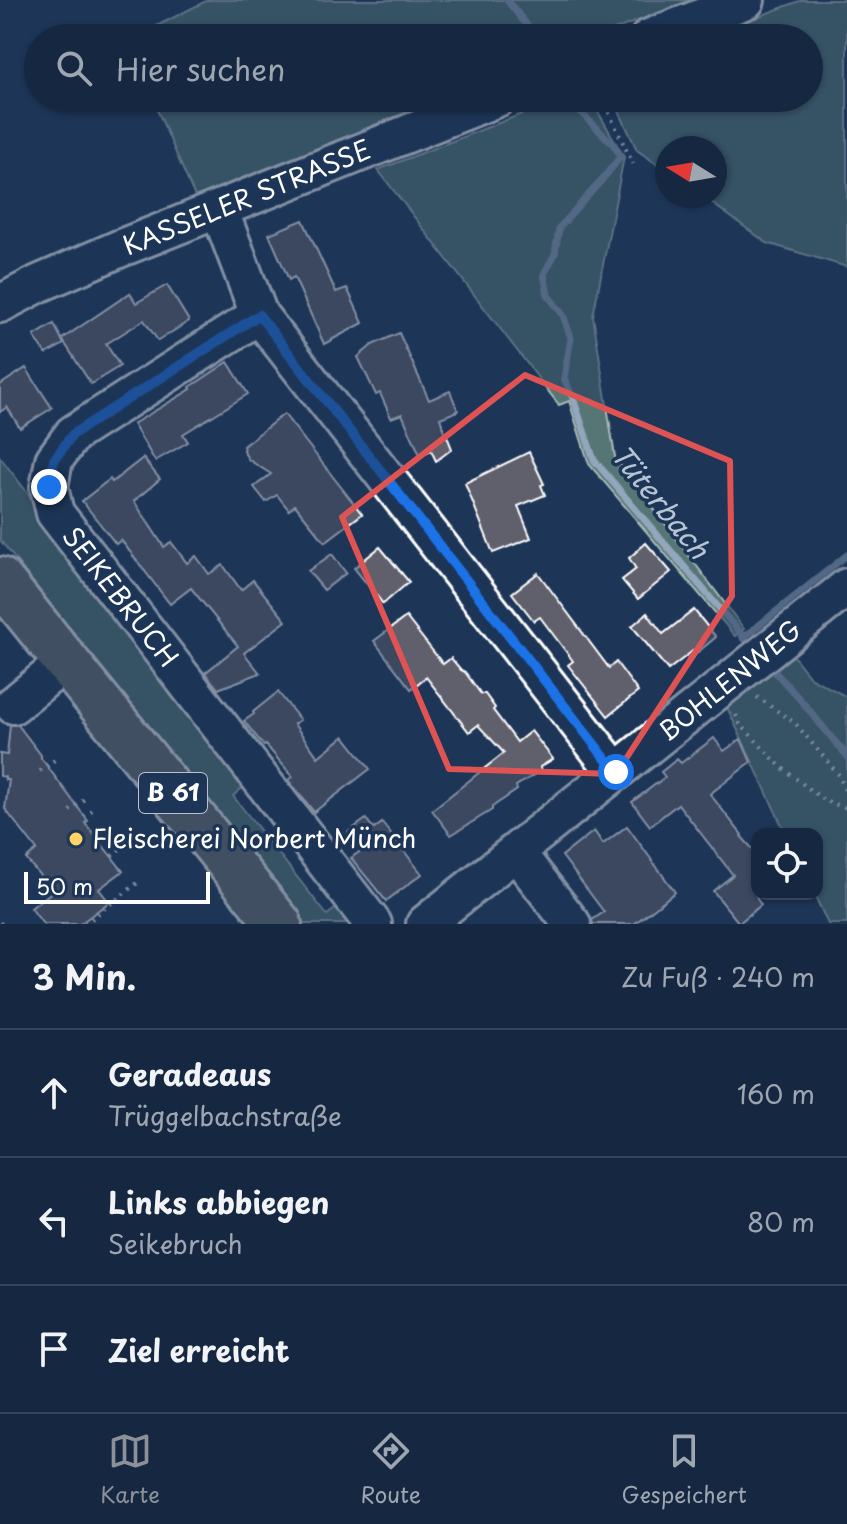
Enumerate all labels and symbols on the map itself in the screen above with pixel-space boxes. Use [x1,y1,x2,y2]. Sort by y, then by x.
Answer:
street label: KASSELER STRASSE [117,129,376,264]
north arrow [655,136,727,208]
water label: Tüterbach [602,435,721,568]
route end [31,469,67,505]
street label: SEIKEBRUCH [54,517,189,675]
street label: BOHLENWEG [649,610,809,750]
route start [598,754,634,790]
road number: B 61 [139,773,207,813]
place label: Fleischerei Norbert Münch [92,818,416,857]
marker: Fleischerei Norbert Münch [67,830,85,848]
scale bar [24,868,210,904]

